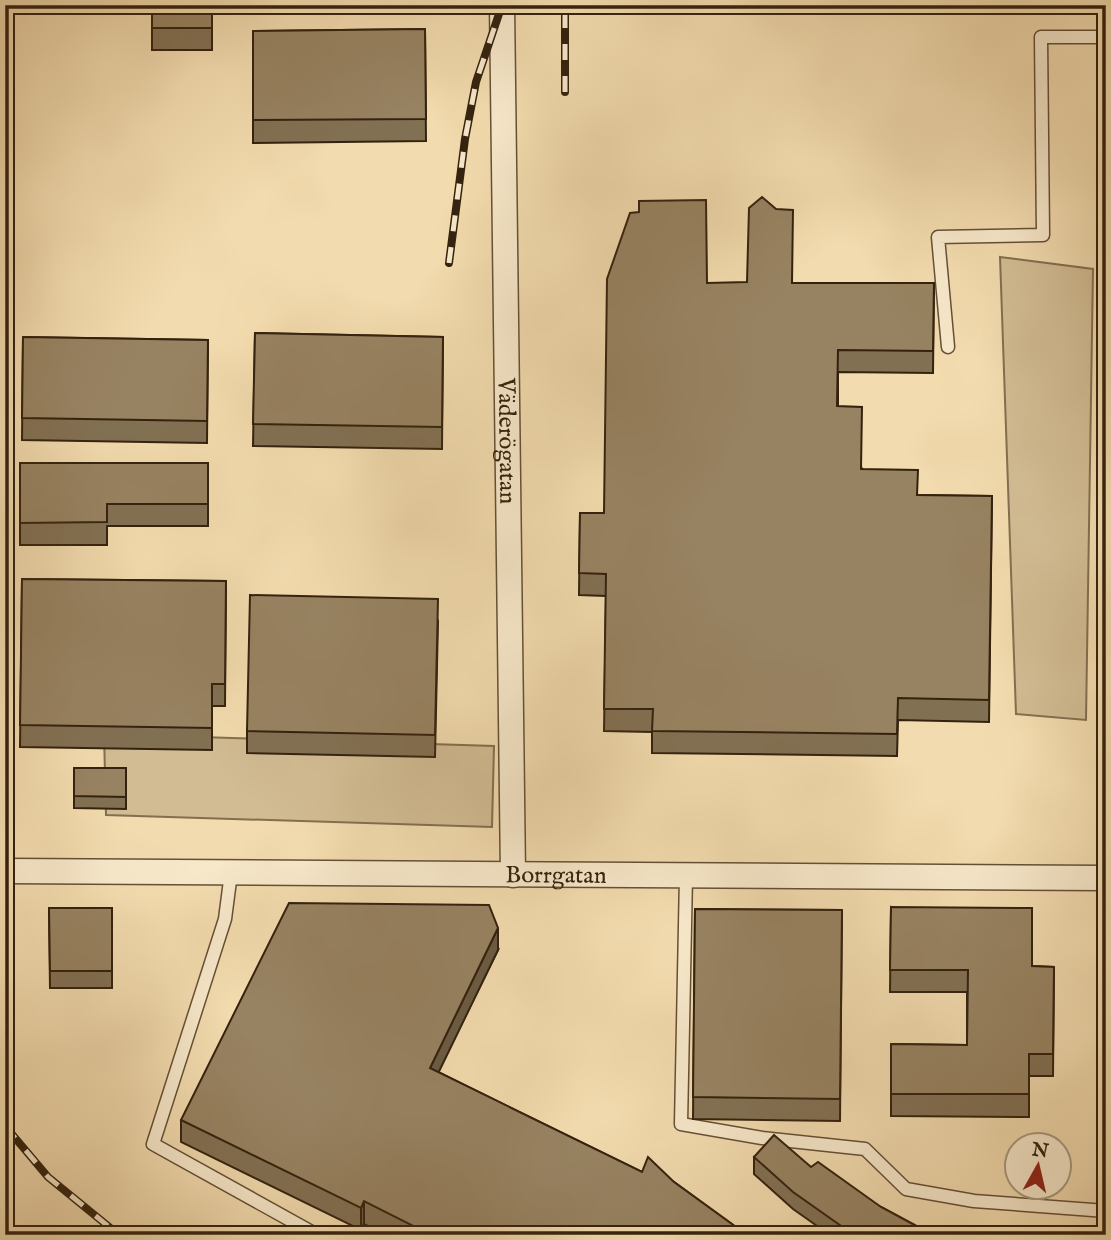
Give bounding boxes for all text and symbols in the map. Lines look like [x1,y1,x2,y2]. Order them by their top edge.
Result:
street label: Väderögatan [490,377,522,505]
street label: Borrgatan [505,860,607,892]
north arrow [1002,1132,1072,1202]
text: N [1029,1138,1050,1164]

